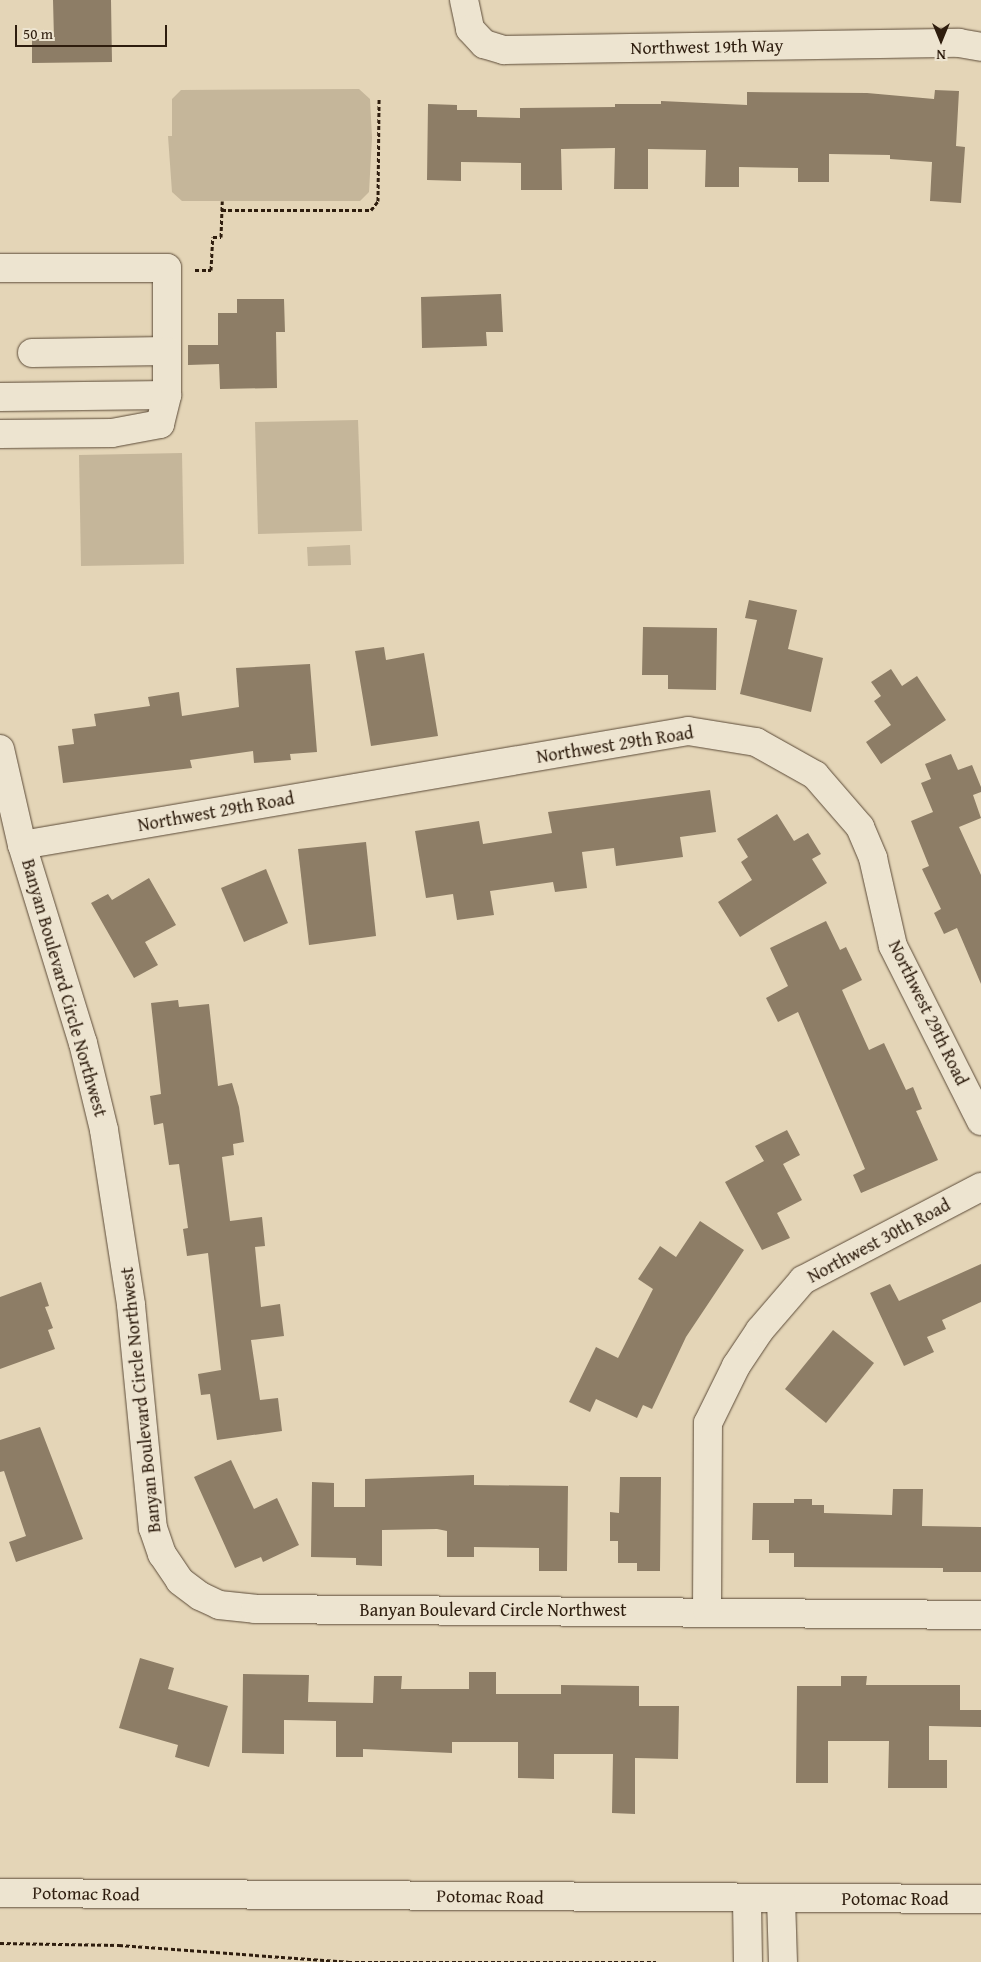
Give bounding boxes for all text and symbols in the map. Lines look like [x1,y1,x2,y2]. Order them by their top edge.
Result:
scale bar [18,15,170,47]
north arrow [916,15,966,65]
text: 50 m [23,23,53,44]
street label: Northwest 19th Way [630,35,784,59]
text: N [936,45,946,65]
street label: Northwest 29th Road [535,722,695,768]
street label: Northwest 29th Road [136,788,296,836]
street label: Banyan Boulevard Circle Northwest [17,857,111,1119]
street label: Northwest 29th Road [884,937,972,1089]
street label: Northwest 30th Road [804,1194,954,1288]
street label: Banyan Boulevard Circle Northwest [116,1266,166,1534]
street label: Banyan Boulevard Circle Northwest [360,1599,626,1621]
street label: Potomac Road [32,1882,140,1906]
street label: Potomac Road [436,1885,544,1909]
street label: Potomac Road [841,1888,949,1910]

